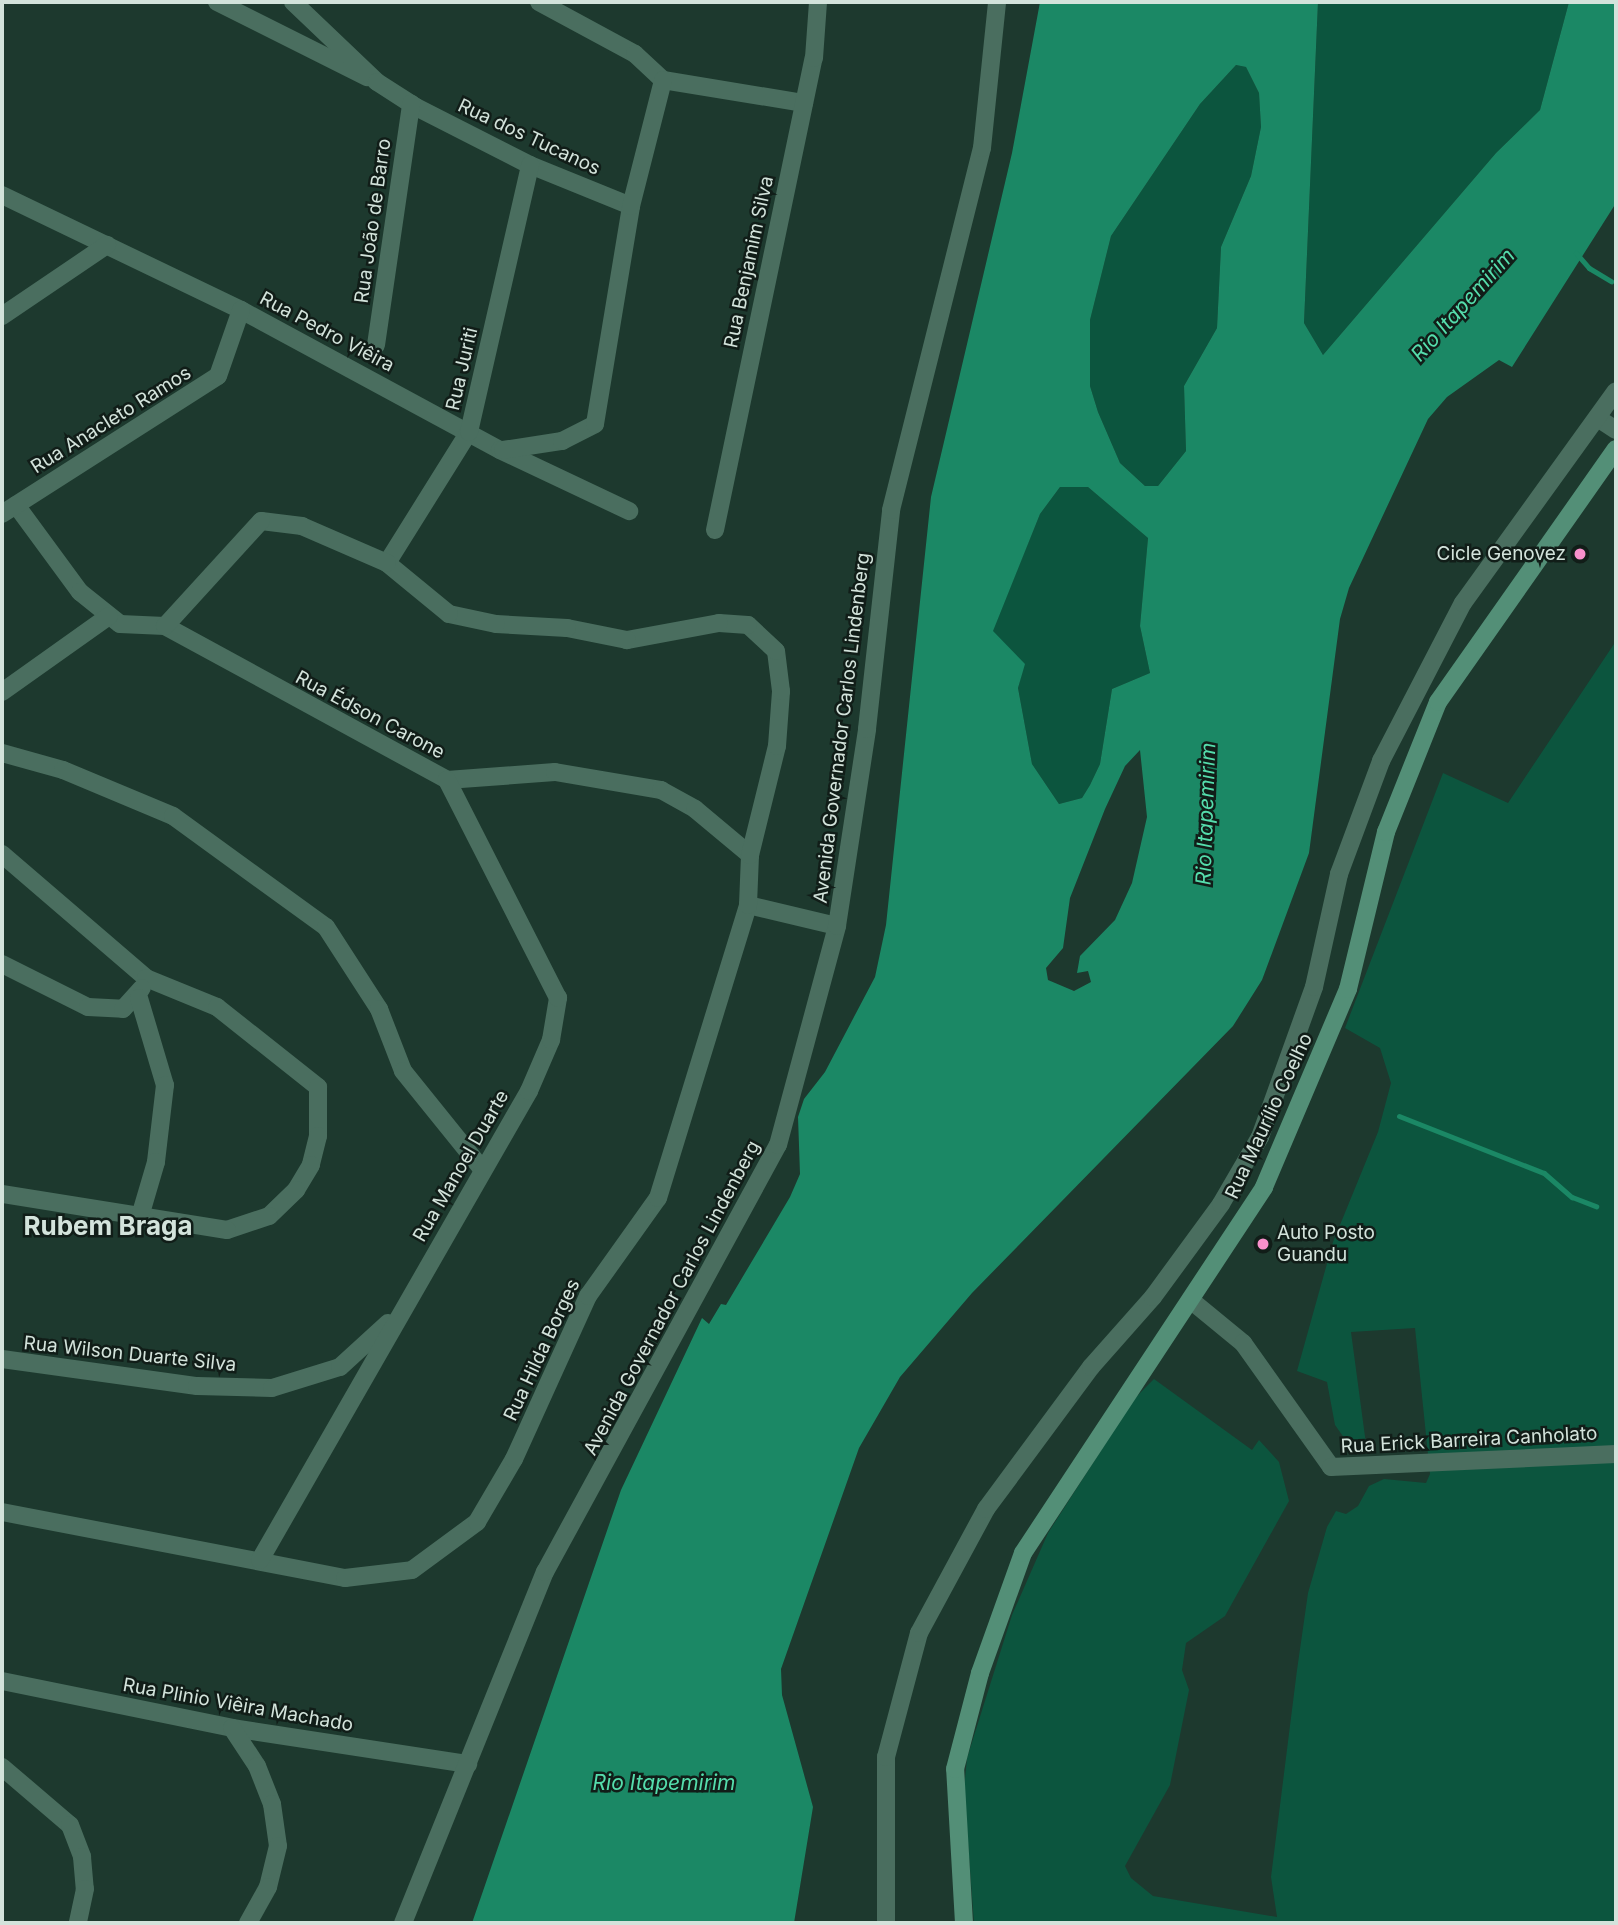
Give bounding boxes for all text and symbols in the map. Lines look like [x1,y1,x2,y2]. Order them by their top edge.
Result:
street label: Rua dos Tucanos [454,94,604,180]
street label: Rua João de Barro [350,137,396,305]
street label: Rua Benjamim Silva [720,174,778,350]
water label: Rio Itapemirim [1406,243,1520,367]
street label: Rua Pedro Viêira [256,287,398,377]
street label: Rua Juriti [441,325,483,413]
street label: Rua Anacleto Ramos [27,361,195,479]
place label: Cicle Genovez [1437,543,1566,565]
marker: Cicle Genovez [1572,546,1588,562]
street label: Avenida Governador Carlos Lindenberg [809,551,875,905]
street label: Rua Édson Carone [292,666,448,764]
water label: Rio Itapemirim [1191,742,1221,886]
street label: Rua Maurílio Coelho [1221,1030,1317,1202]
street label: Rua Manoel Duarte [408,1086,514,1246]
street label: Avenida Governador Carlos Lindenberg [579,1137,765,1459]
district label: Rubem Braga [23,1210,193,1242]
place label: Auto Posto Guandu [1277,1222,1375,1266]
marker: Auto Posto Guandu [1255,1236,1271,1252]
street label: Rua Hilda Borges [499,1275,585,1425]
street label: Rua Wilson Duarte Silva [23,1331,237,1377]
street label: Rua Erick Barreira Canholato [1340,1422,1598,1458]
street label: Rua Plinio Viêira Machado [121,1673,355,1737]
water label: Rio Itapemirim [593,1770,735,1796]

